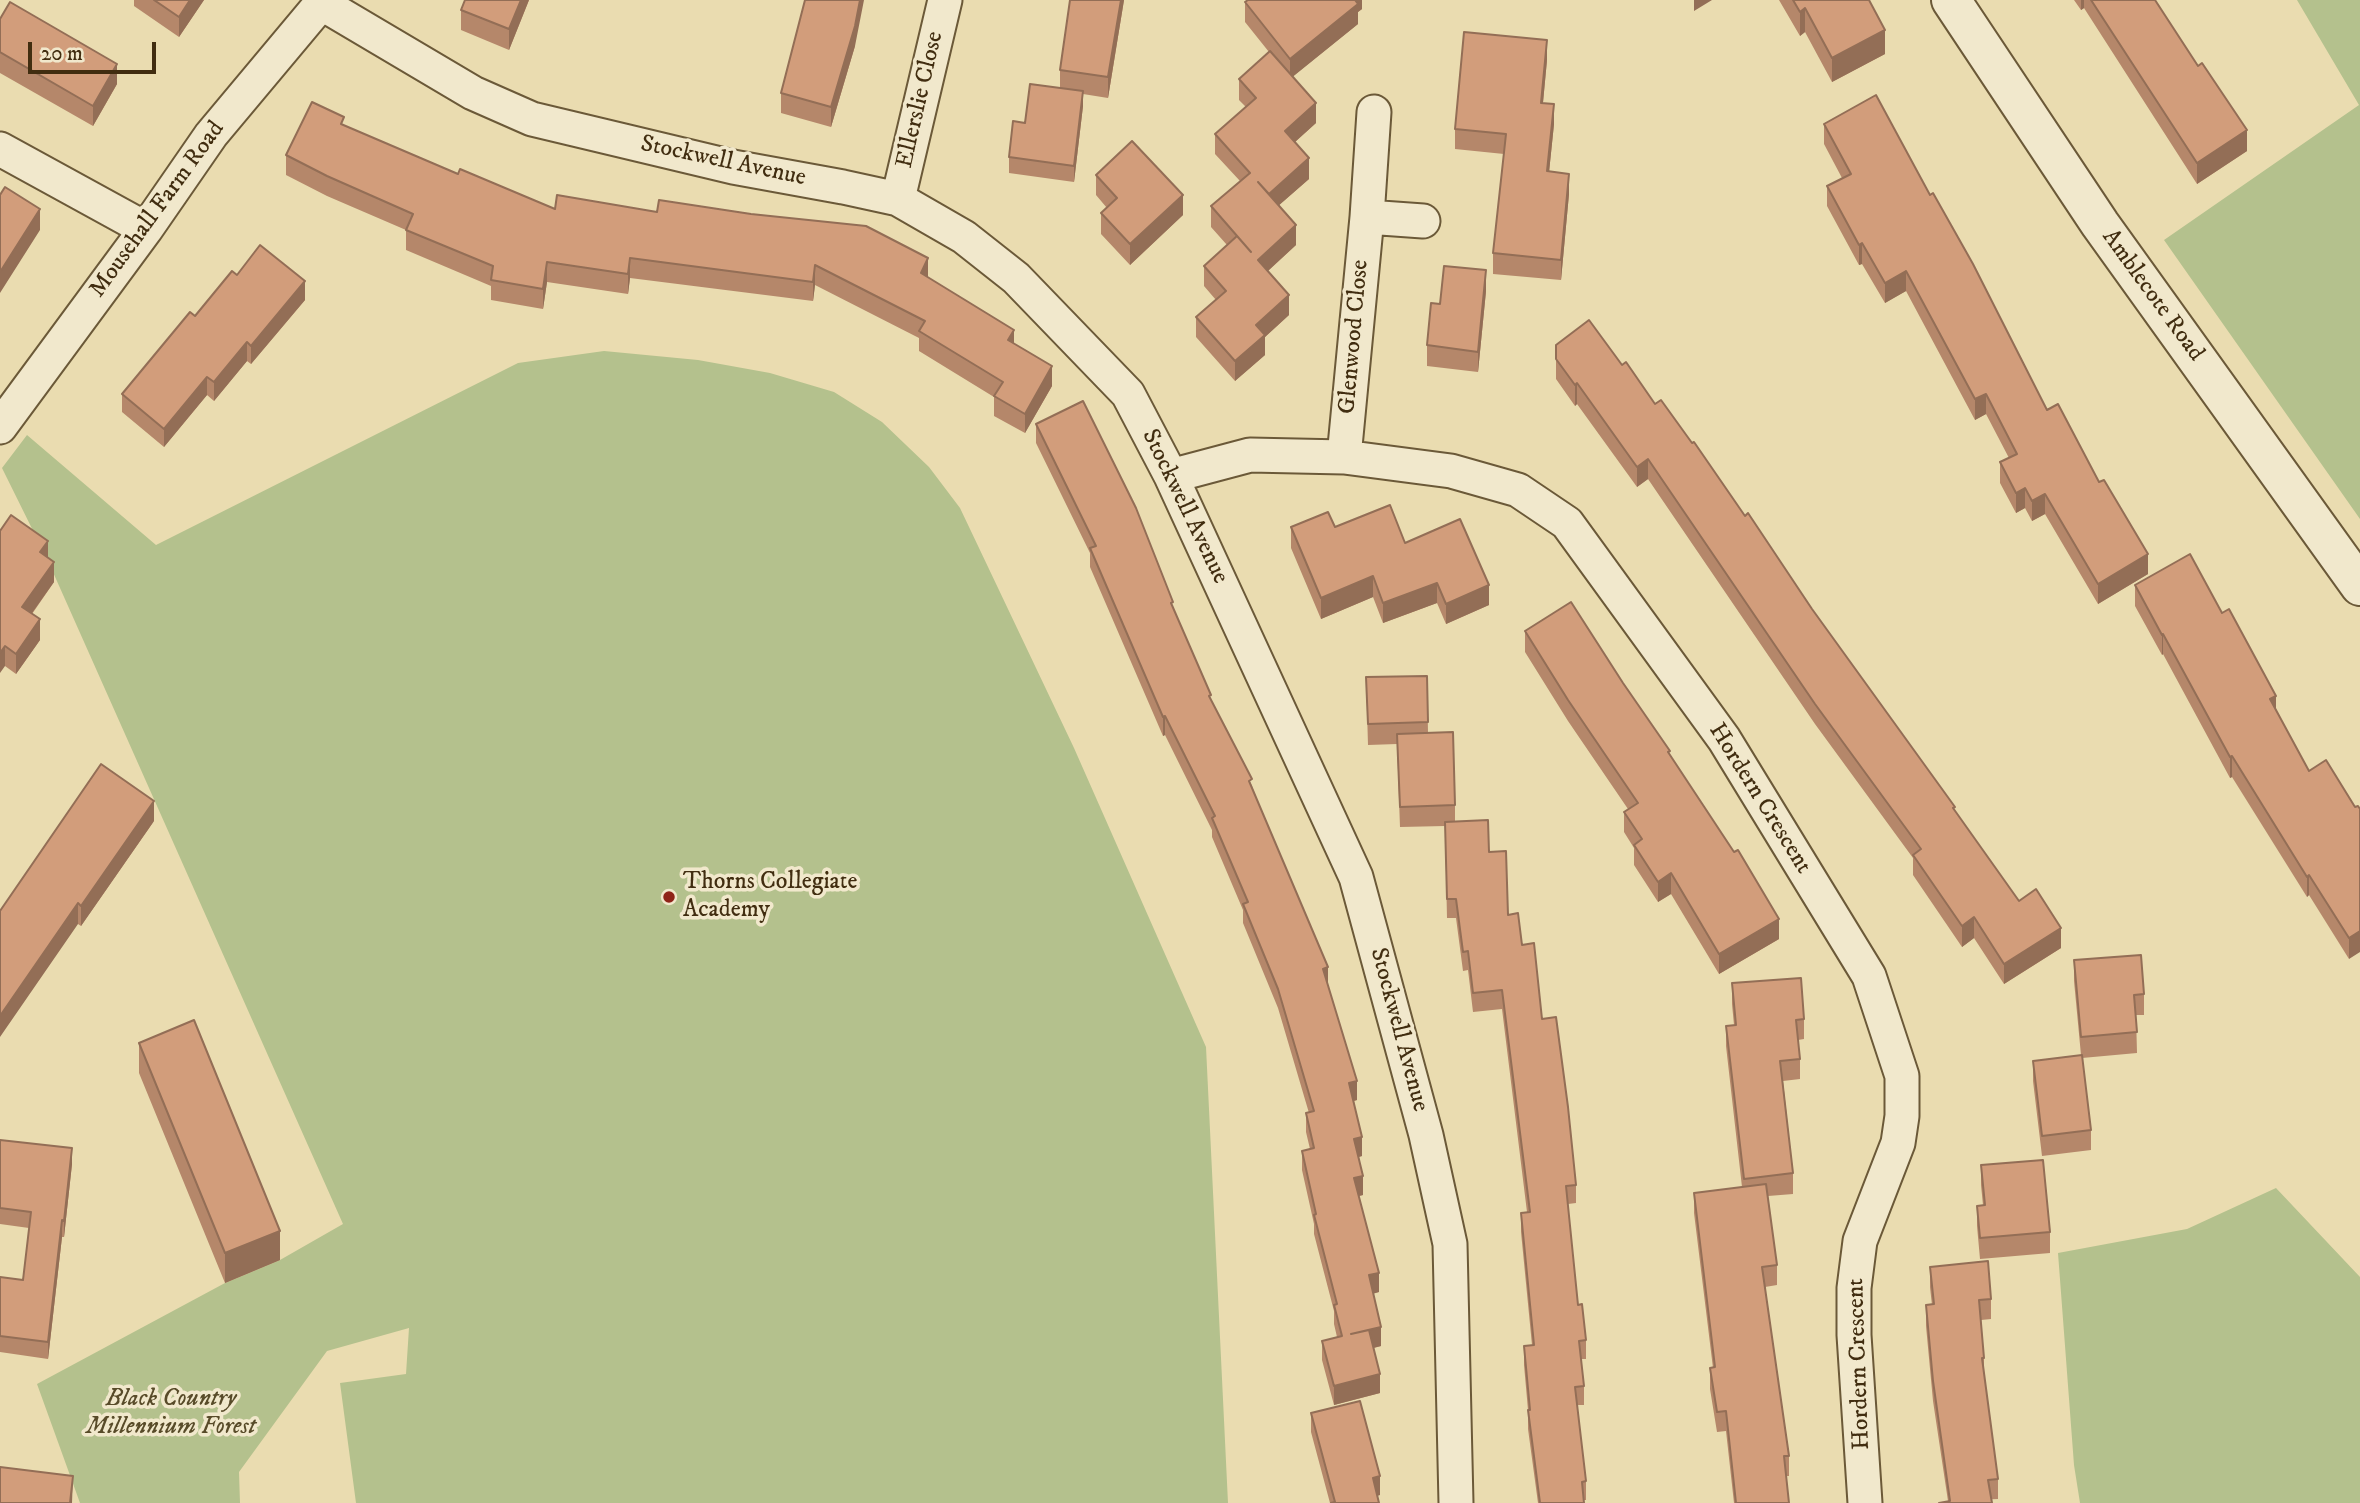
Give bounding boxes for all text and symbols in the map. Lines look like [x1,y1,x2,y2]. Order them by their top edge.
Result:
scale bar [32,28,159,72]
street label: Ellerslie Close [891,29,951,171]
text: 20 m [41,41,83,67]
street label: Mousehall Farm Road [84,116,232,304]
street label: Stockwell Avenue [638,130,808,194]
street label: Amblecote Road [2095,224,2209,368]
street label: Glenwood Close [1334,259,1376,415]
street label: Stockwell Avenue [1134,425,1234,589]
street label: Hordern Crescent [1701,719,1817,879]
place label: Thorns Collegiate Academy [683,869,857,925]
marker: Thorns Collegiate Academy [661,889,677,905]
street label: Stockwell Avenue [1362,945,1434,1115]
street label: Hordern Crescent [1843,1278,1877,1450]
park label: Black Country Millennium Forest [86,1386,256,1442]

